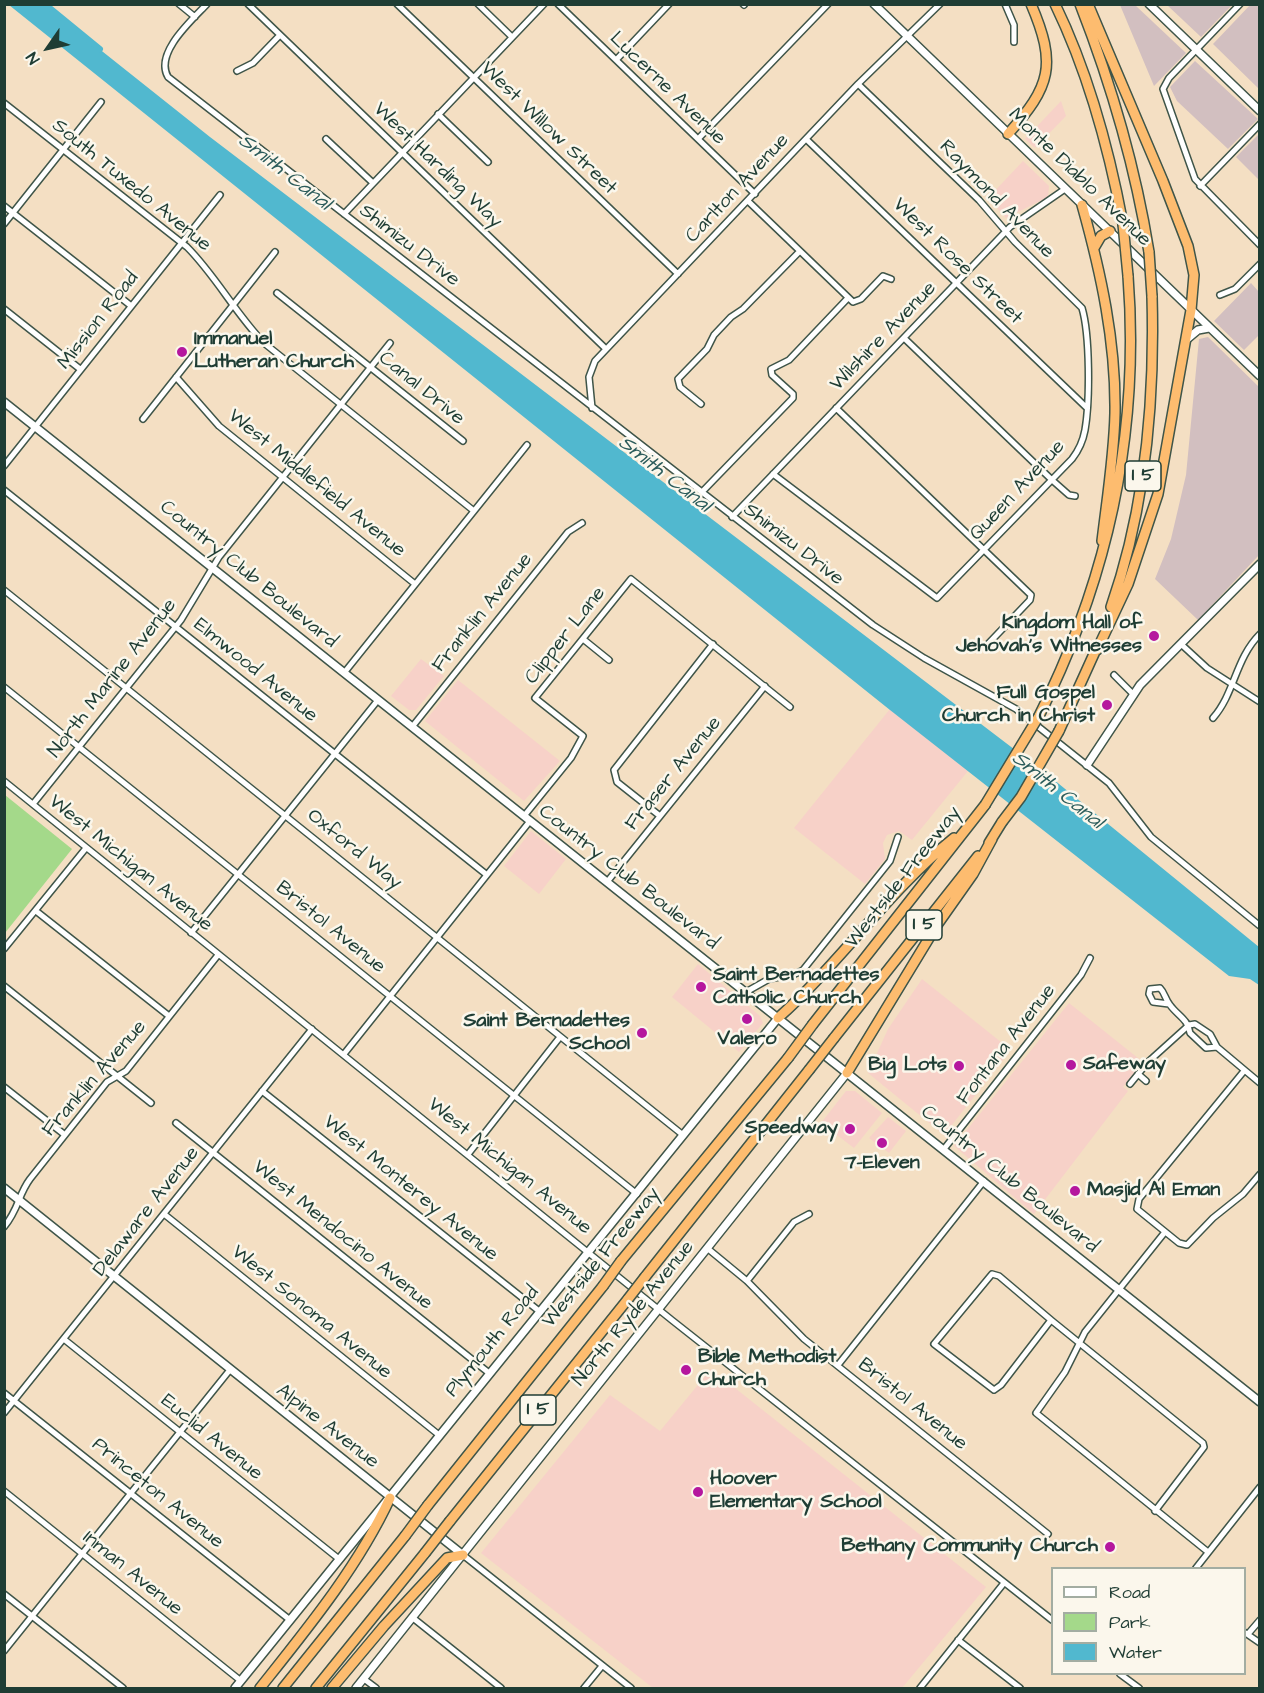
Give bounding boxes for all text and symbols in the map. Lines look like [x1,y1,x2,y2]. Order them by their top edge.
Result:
north arrow [18,18,78,78]
street label: Lucerne Avenue [604,27,730,151]
text: N [21,48,45,68]
street label: West Willow Street [475,57,621,201]
street label: West Harding Way [367,98,507,234]
street label: Monte Diablo Avenue [1003,104,1155,252]
street label: South Tuxedo Avenue [47,114,215,258]
water label: Smith Canal [233,129,335,217]
street label: Carlton Avenue [681,129,795,249]
street label: Raymond Avenue [933,136,1059,264]
street label: West Rose Street [887,194,1027,330]
street label: Shimizu Drive [354,199,464,293]
street label: Mission Road [53,267,145,375]
street label: Wilshire Avenue [826,277,942,397]
place label: Immanuel Lutheran Church [194,328,354,375]
marker: Immanuel Lutheran Church [175,345,189,359]
street label: Canal Drive [373,347,469,431]
street label: West Middlefield Avenue [222,405,410,563]
water label: Smith Canal [613,431,715,519]
street label: Queen Avenue [965,436,1071,546]
road number: I 5 [1125,461,1161,491]
street label: Country Club Boulevard [154,496,342,654]
street label: Shimizu Drive [738,498,848,592]
street label: Franklin Avenue [428,549,538,677]
street label: Clipper Lane [520,582,612,690]
street label: North Marine Avenue [43,595,183,763]
place label: Kingdom Hall of Jehovah's Witnesses [956,612,1142,659]
street label: Elmwood Avenue [188,614,322,728]
marker: Kingdom Hall of Jehovah's Witnesses [1147,629,1161,643]
place label: Full Gospel Church in Christ [942,682,1095,729]
marker: Full Gospel Church in Christ [1100,698,1114,712]
street label: Fraser Avenue [621,712,727,836]
water label: Smith Canal [1006,746,1108,836]
street label: West Michigan Avenue [43,790,217,938]
street label: Country Club Boulevard [533,800,723,956]
street label: Westside Freeway [841,802,967,954]
street label: Oxford Way [302,804,406,896]
street label: Bristol Avenue [270,877,390,979]
road number: I 5 [906,910,942,940]
place label: Saint Bernadettes Catholic Church [713,964,880,1011]
marker: Saint Bernadettes Catholic Church [694,980,708,994]
street label: Fontana Avenue [952,980,1062,1110]
place label: Saint Bernadettes School [463,1010,630,1057]
marker: Valero [740,1012,754,1026]
street label: Franklin Avenue [38,1016,152,1142]
marker: Saint Bernadettes School [635,1026,649,1040]
place label: Valero [718,1028,776,1052]
place label: Safeway [1083,1053,1166,1077]
place label: Big Lots [868,1054,947,1078]
marker: Safeway [1064,1058,1078,1072]
marker: Big Lots [952,1059,966,1073]
street label: West Michigan Avenue [422,1093,596,1241]
street label: Country Club Boulevard [915,1101,1103,1259]
street label: West Monterey Avenue [318,1111,502,1267]
place label: Speedway [745,1117,838,1141]
marker: Speedway [843,1122,857,1136]
marker: 7-Eleven [875,1136,889,1150]
street label: Delaware Avenue [89,1142,205,1282]
place label: 7-Eleven [844,1152,920,1176]
street label: West Mendocino Avenue [247,1156,437,1316]
place label: Masjid Al Eman [1087,1179,1220,1203]
street label: Westside Freeway [538,1183,666,1333]
marker: Masjid Al Eman [1068,1184,1082,1198]
street label: North Ryde Avenue [568,1236,700,1392]
street label: West Sonoma Avenue [226,1241,396,1385]
street label: Plymouth Road [441,1282,545,1402]
place label: Bible Methodist Church [698,1346,836,1393]
street label: Bristol Avenue [852,1354,972,1456]
marker: Bible Methodist Church [679,1363,693,1377]
street label: Alpine Avenue [271,1379,383,1475]
street label: Euclid Avenue [155,1390,267,1486]
road number: I 5 [520,1395,556,1425]
street label: Princeton Avenue [86,1434,228,1554]
place label: Hoover Elementary School [710,1468,882,1515]
marker: Hoover Elementary School [691,1485,705,1499]
street label: Inman Avenue [77,1526,187,1622]
place label: Bethany Community Church [841,1535,1098,1559]
marker: Bethany Community Church [1103,1540,1117,1554]
legend [1051,1567,1246,1675]
text: Road [1109,1580,1150,1605]
text: Park [1109,1610,1151,1635]
text: Water [1109,1640,1162,1665]

